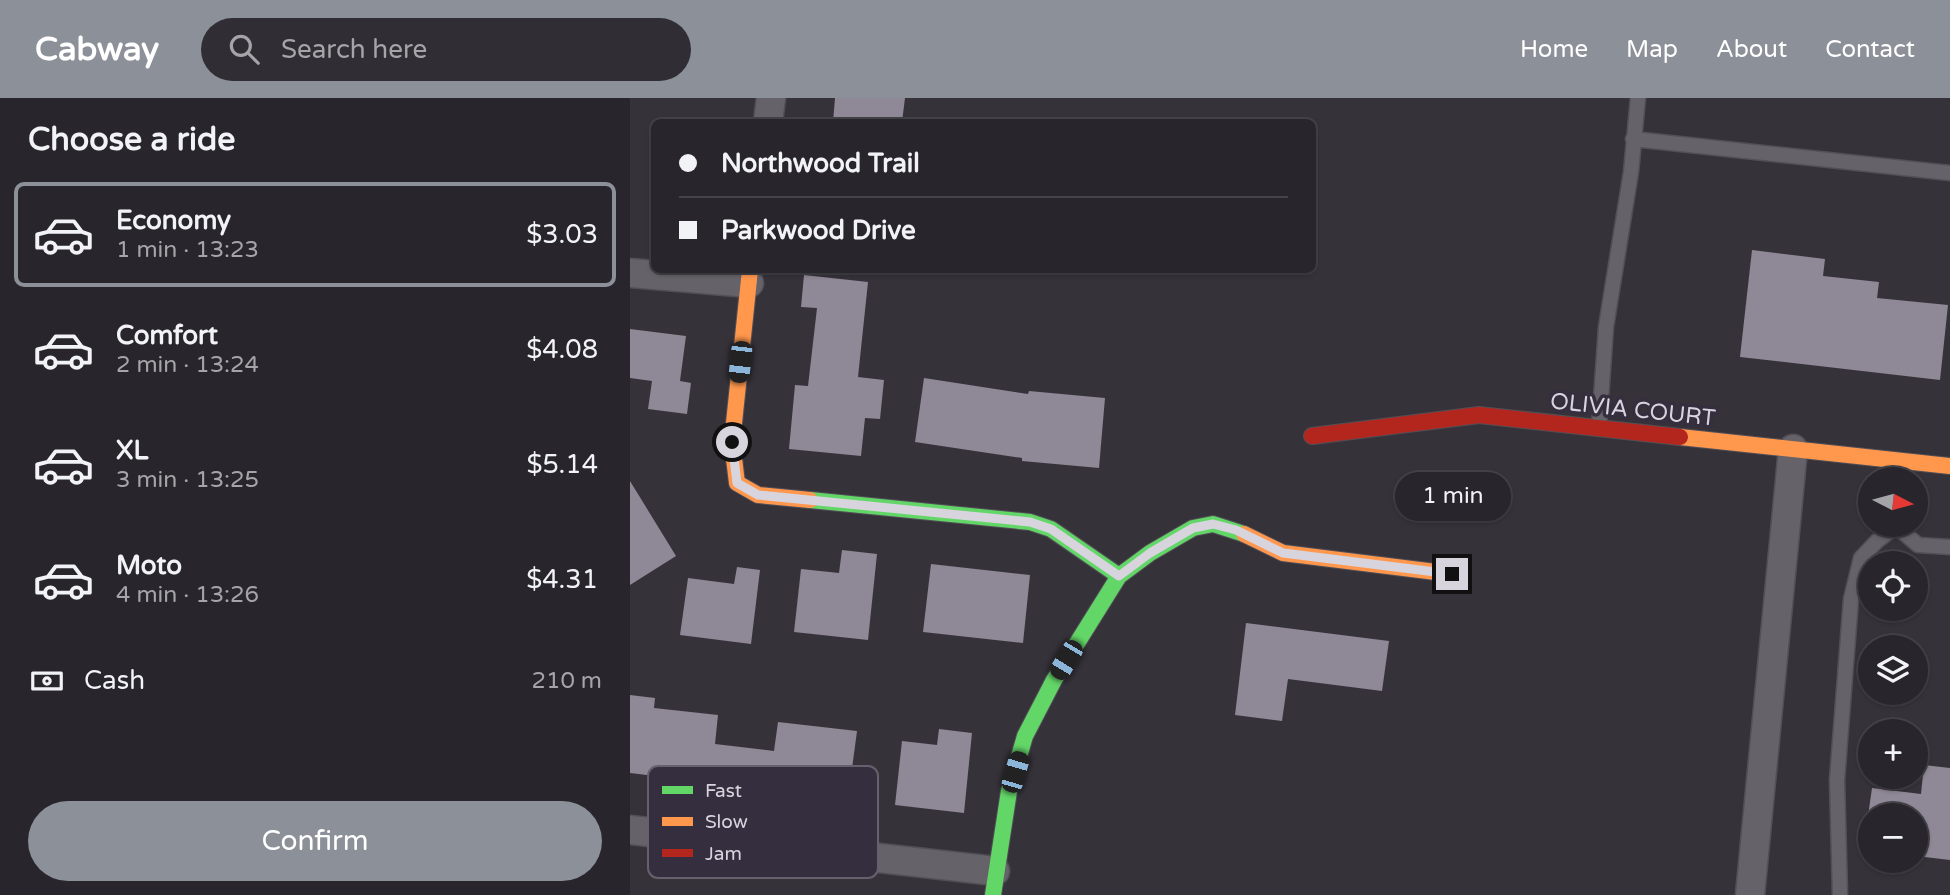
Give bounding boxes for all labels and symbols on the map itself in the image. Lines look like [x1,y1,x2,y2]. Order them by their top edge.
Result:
car [728,340,753,384]
street label: OLIVIA COURT [1549,387,1717,433]
route start [716,426,748,458]
north arrow [1858,467,1928,537]
callout: 1 min [1394,472,1510,522]
route end [1436,558,1468,590]
car [1047,637,1086,683]
car [1000,749,1031,795]
legend [648,766,878,878]
text: Fast [705,780,742,802]
text: Slow [705,811,748,833]
text: Jam [705,843,742,865]

